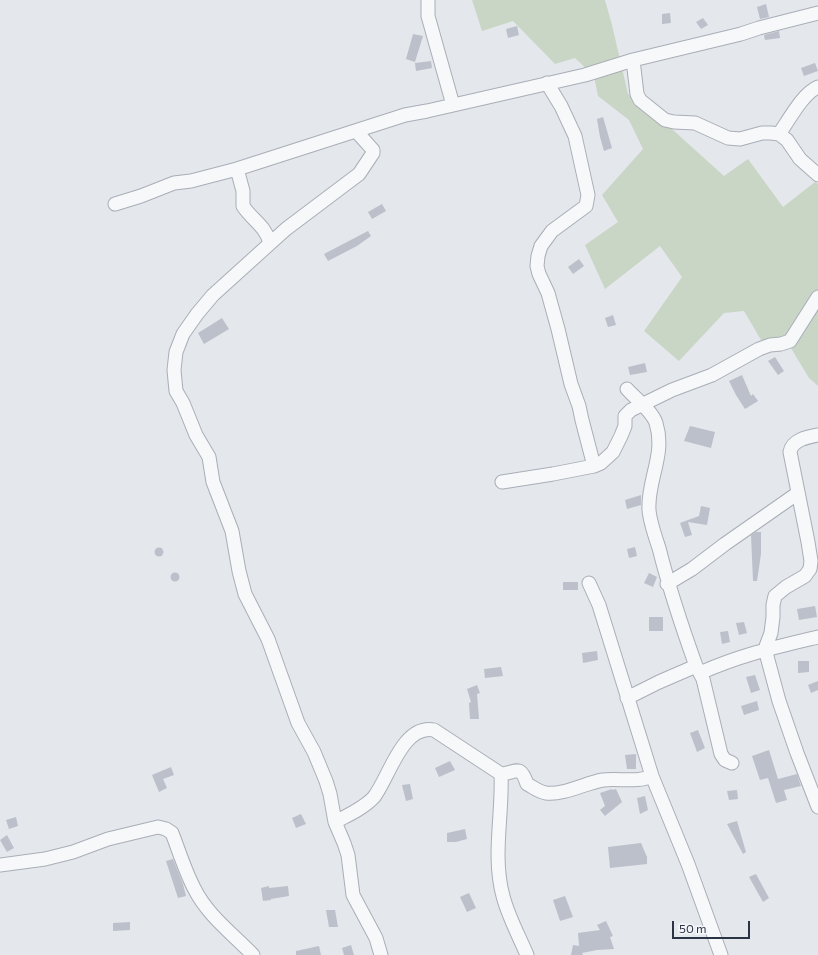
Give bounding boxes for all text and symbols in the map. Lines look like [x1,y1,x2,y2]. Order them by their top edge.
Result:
scale bar [674,913,752,939]
text: 50 m [679,921,707,935]

